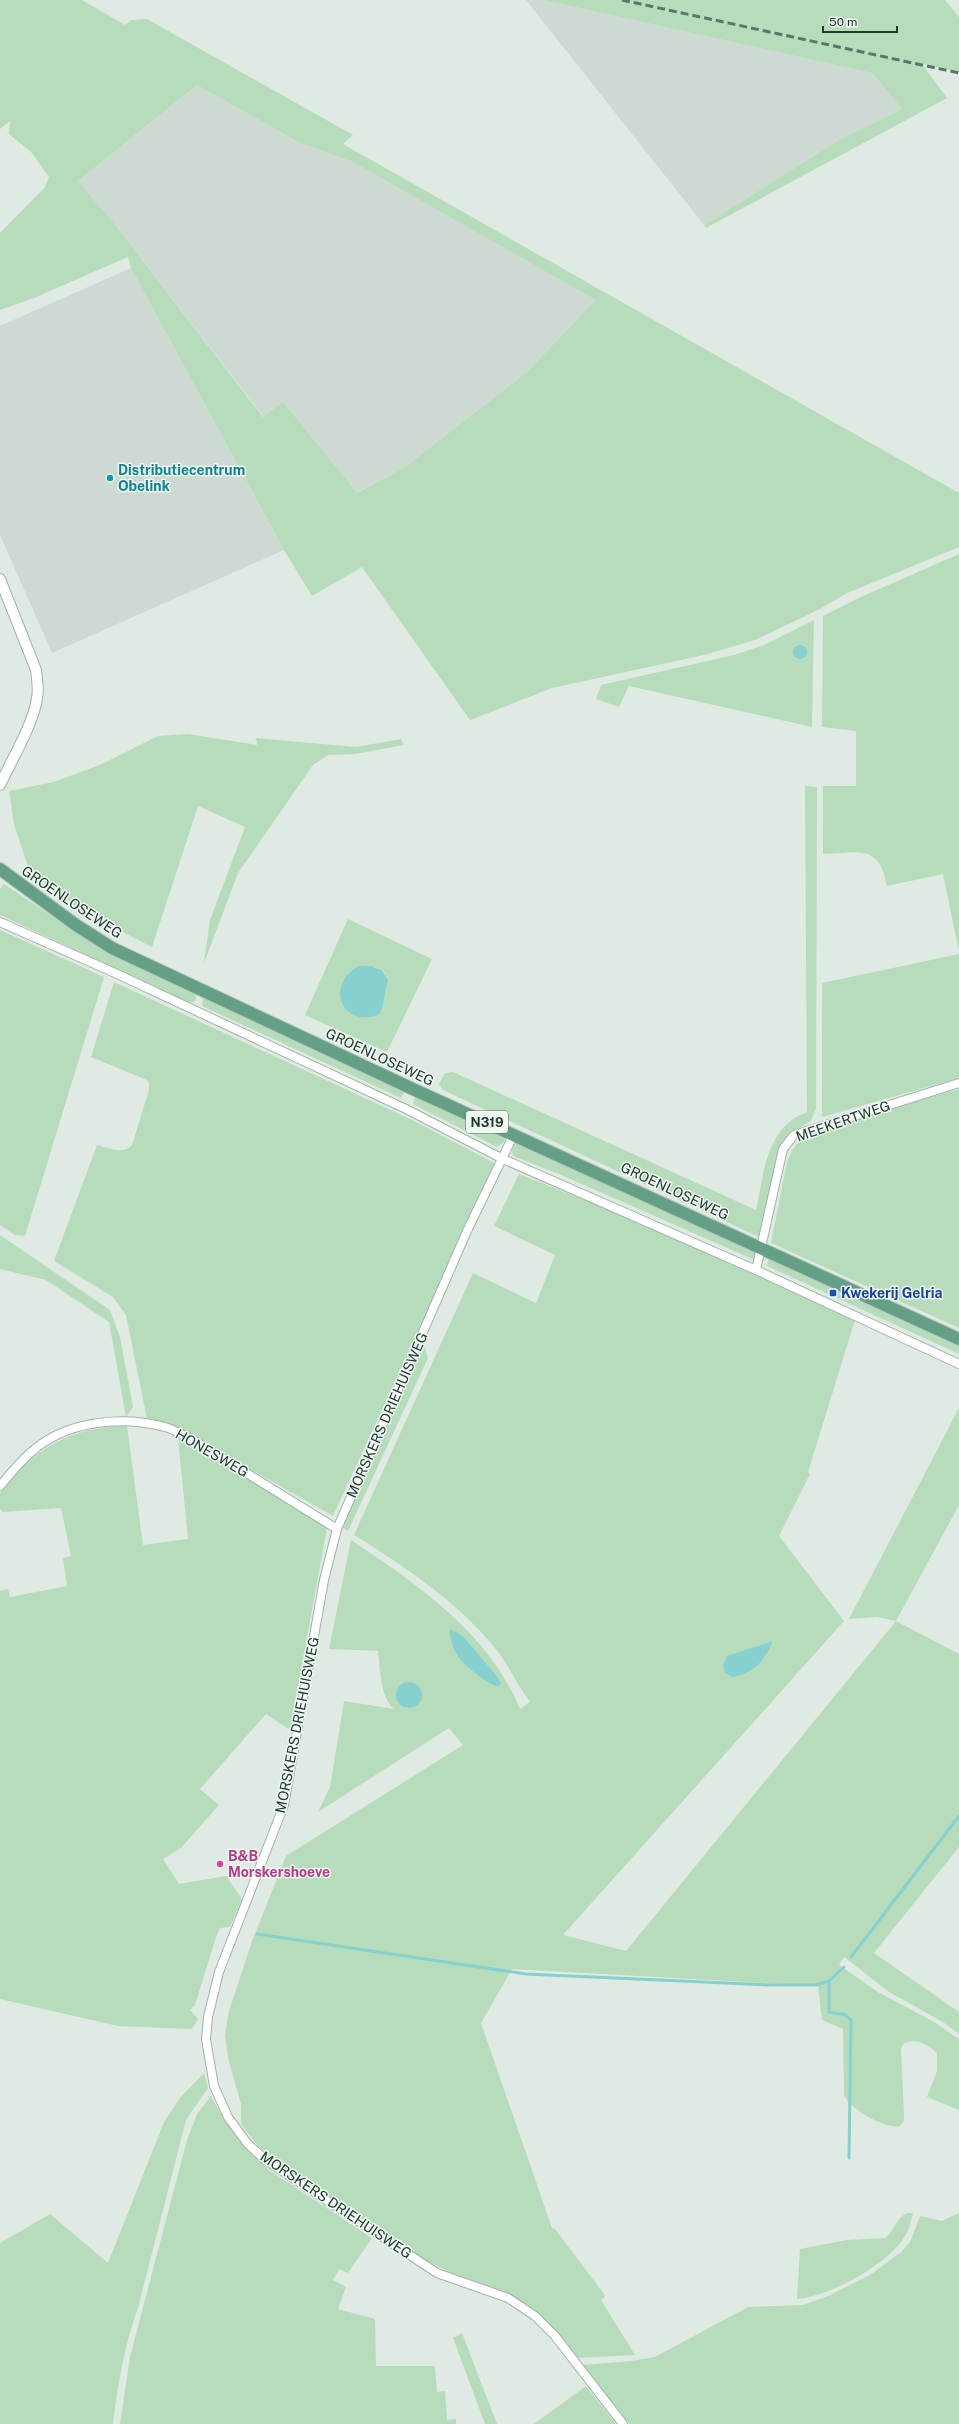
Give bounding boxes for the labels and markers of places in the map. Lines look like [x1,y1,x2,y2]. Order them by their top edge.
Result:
place label: Distributiecentrum Obelink [118,462,245,494]
marker: Distributiecentrum Obelink [105,473,115,483]
place label: Kwekerij Gelria [841,1285,942,1301]
marker: Kwekerij Gelria [828,1288,838,1298]
place label: B&B Morskershoeve [228,1848,330,1880]
marker: B&B Morskershoeve [215,1859,225,1869]

